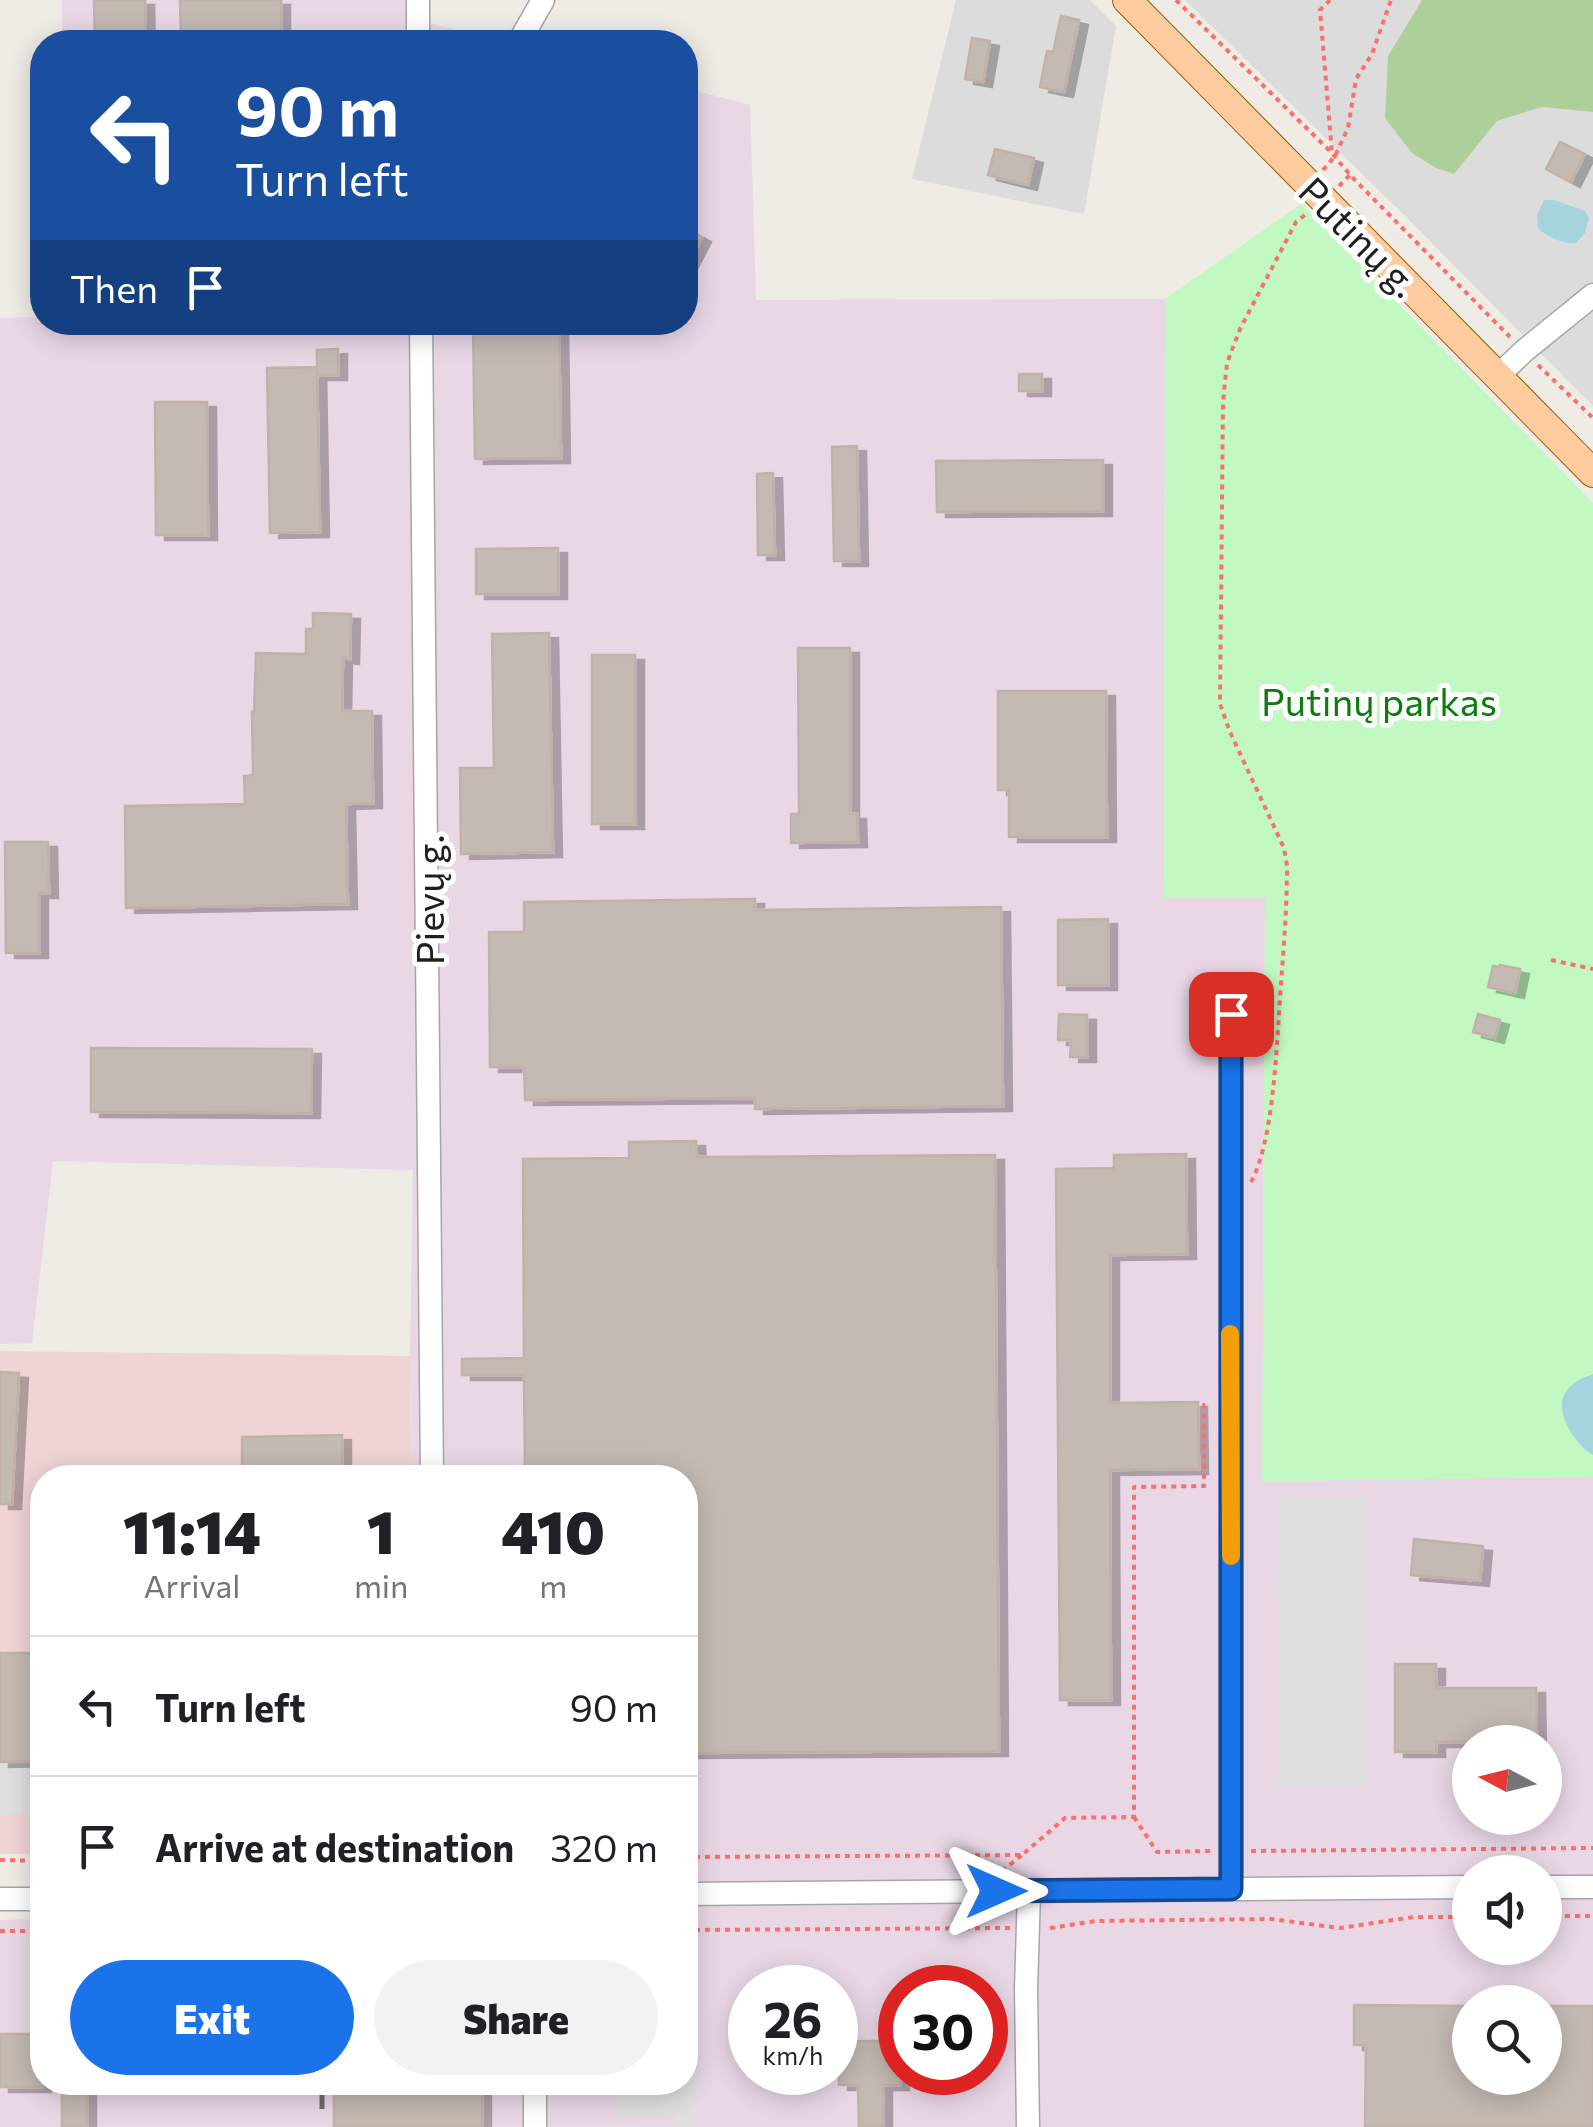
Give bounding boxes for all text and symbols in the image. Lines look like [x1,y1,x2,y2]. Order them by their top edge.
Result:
text: 90 m [235,65,399,150]
icon: left [70,70,200,200]
text: Turn left [235,150,409,205]
street label: Putinų g. [1290,166,1430,306]
icon: arrive [178,260,233,315]
text: Then [70,264,158,311]
park label: Putinų parkas [1261,677,1497,724]
street label: Pievų g. [405,835,452,965]
pin [1189,972,1274,1057]
icon: arrive [1204,987,1259,1042]
text: 11:14 [123,1493,261,1566]
text: 1 [367,1493,395,1566]
text: 410 [501,1493,605,1566]
text: Arrival [144,1565,240,1605]
text: min [354,1565,408,1605]
text: m [539,1565,567,1605]
icon: left [70,1679,125,1734]
text: Turn left [155,1683,306,1730]
text: 90 m [570,1683,658,1730]
north arrow [1452,1725,1562,1835]
map controls [1452,1725,1562,2095]
icon: arrive [70,1819,125,1874]
text: Arrive at destination [155,1823,514,1870]
text: 320 m [550,1823,658,1870]
position arrow [944,1839,1048,1943]
button: sound [1452,1855,1562,1965]
button: Exit [70,1960,354,2075]
button: Share [374,1960,658,2075]
speed limit sign: 30 [878,1965,1008,2095]
button: search [1452,1985,1562,2095]
text: 26 [763,1987,822,2048]
text: km/h [763,2040,823,2070]

